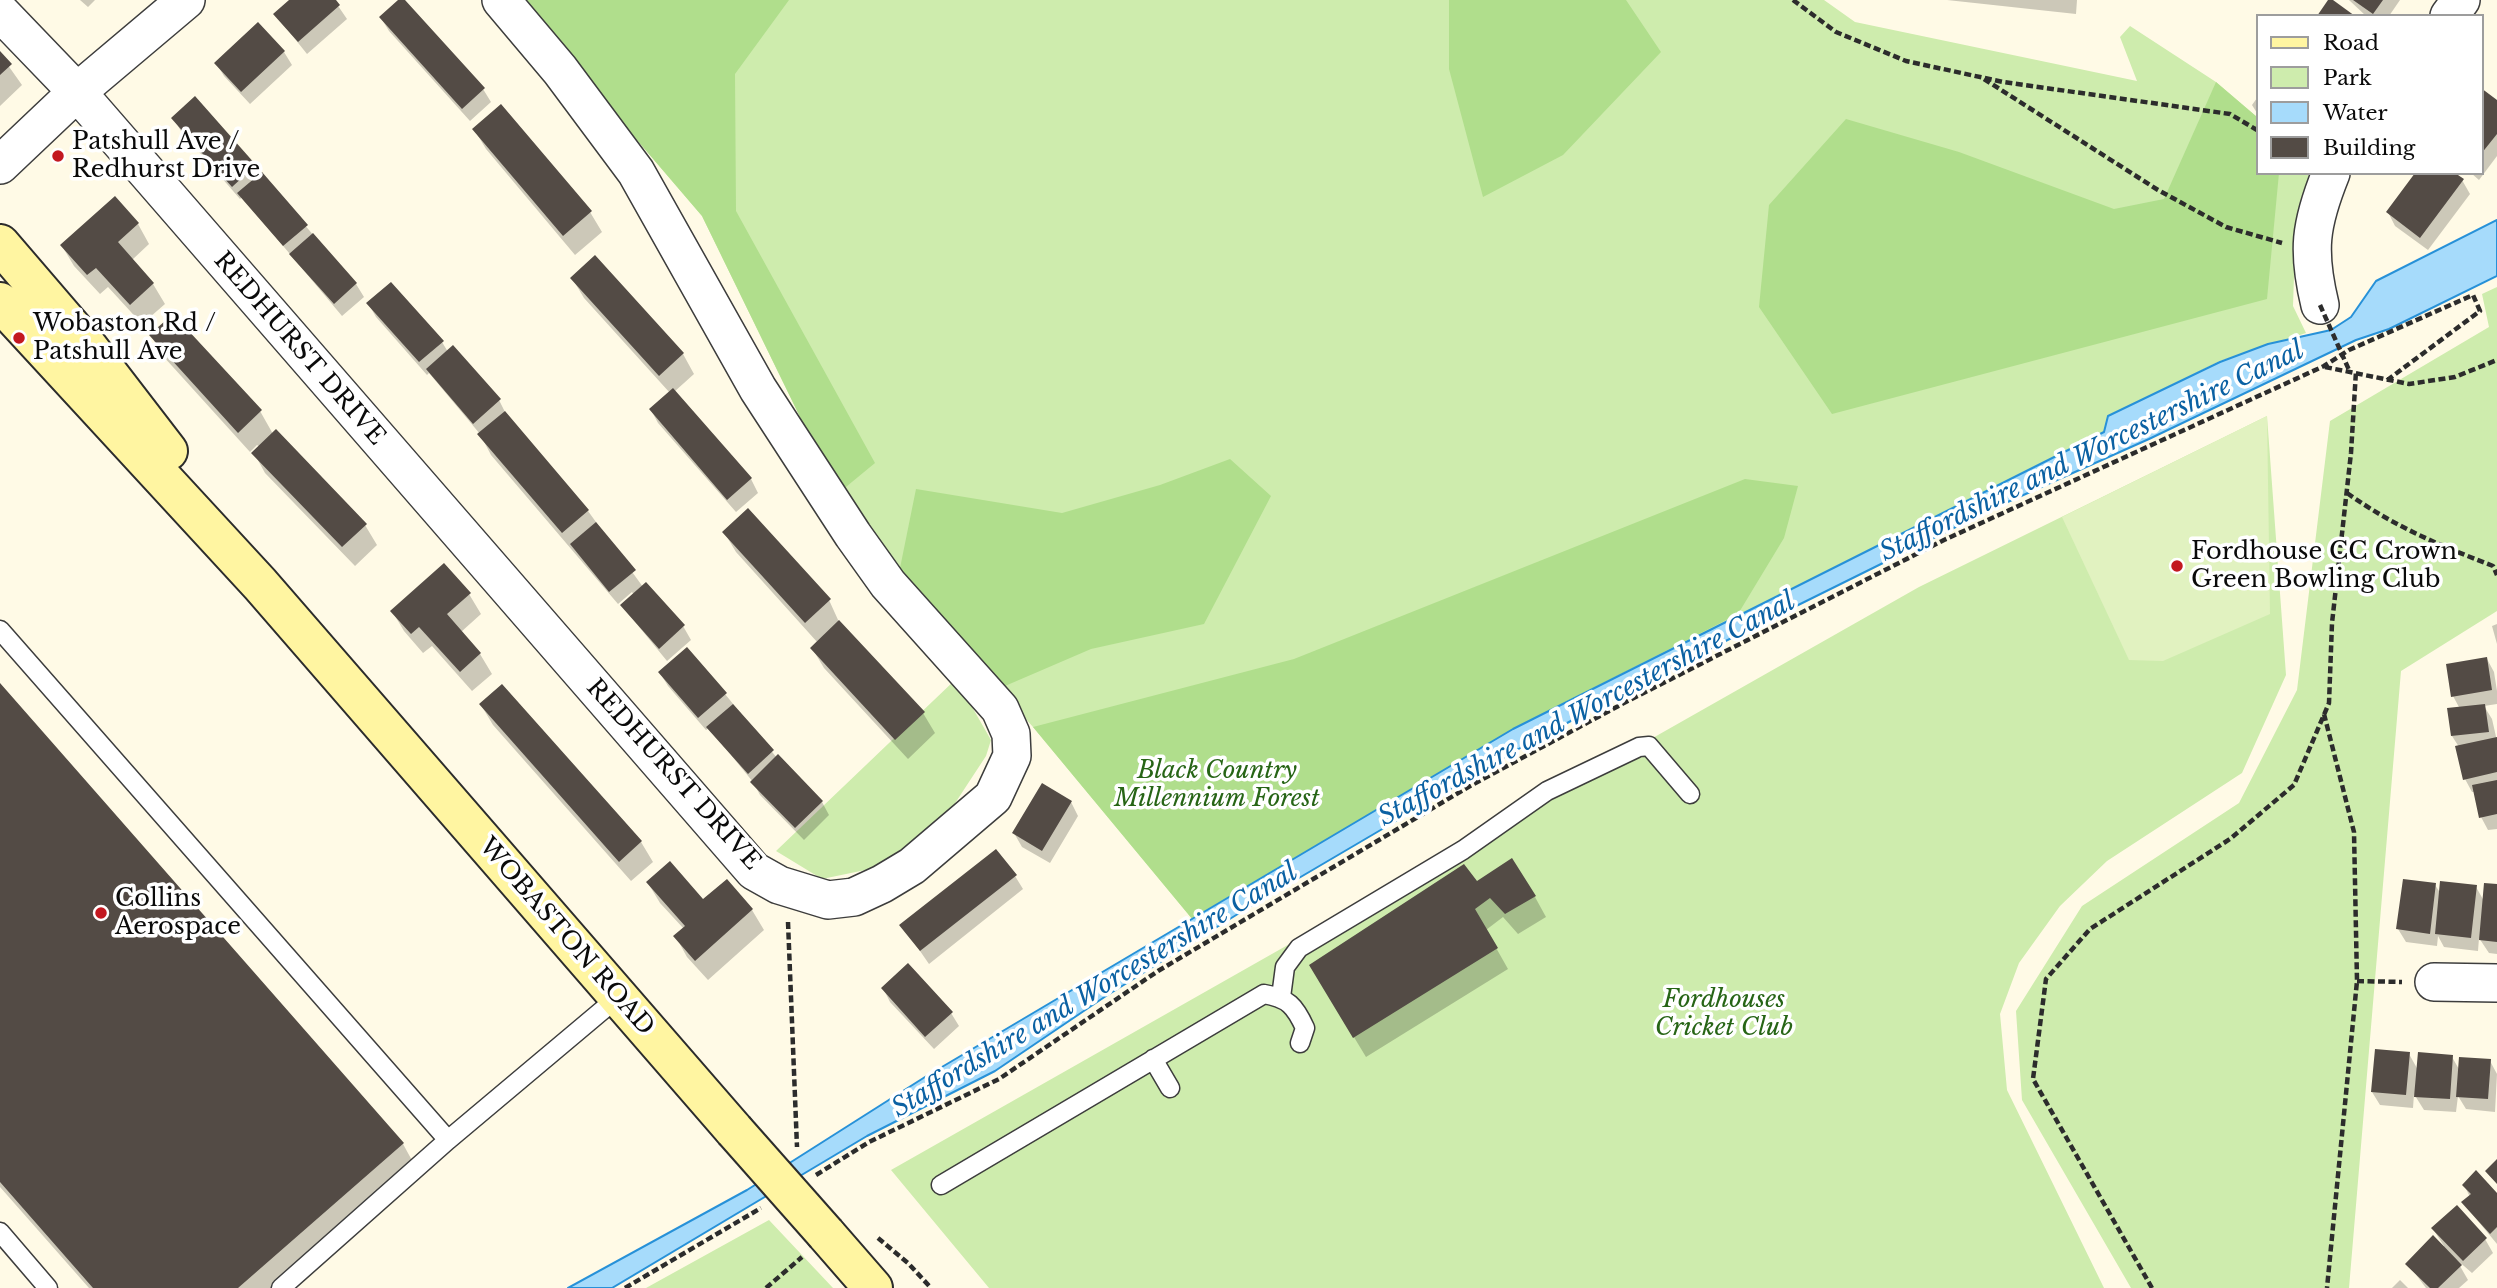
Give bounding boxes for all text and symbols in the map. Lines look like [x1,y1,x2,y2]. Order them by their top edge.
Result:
legend [2256,14,2483,175]
text: Road [2323,30,2379,56]
text: Park [2323,65,2372,91]
text: Water [2323,100,2387,126]
place label: Patshull Ave / Redhurst Drive [72,128,260,184]
text: Building [2323,135,2415,161]
marker: Patshull Ave / Redhurst Drive [50,148,66,164]
street label: REDHURST DRIVE [207,247,391,451]
place label: Wobaston Rd / Patshull Ave [33,310,216,366]
marker: Wobaston Rd / Patshull Ave [11,330,27,346]
water label: Staffordshire and Worcestershire Canal [1875,335,2309,569]
place label: Fordhouse CC Crown Green Bowling Club [2191,538,2457,594]
marker: Fordhouse CC Crown Green Bowling Club [2169,558,2185,574]
water label: Staffordshire and Worcestershire Canal [1373,586,1801,834]
street label: REDHURST DRIVE [580,674,766,876]
park label: Black Country Millennium Forest [1114,757,1320,813]
street label: WOBASTON ROAD [472,832,660,1042]
water label: Staffordshire and Worcestershire Canal [886,857,1304,1125]
place label: Collins Aerospace [115,885,241,941]
marker: Collins Aerospace [93,905,109,921]
park label: Fordhouses Cricket Club [1655,986,1793,1042]

